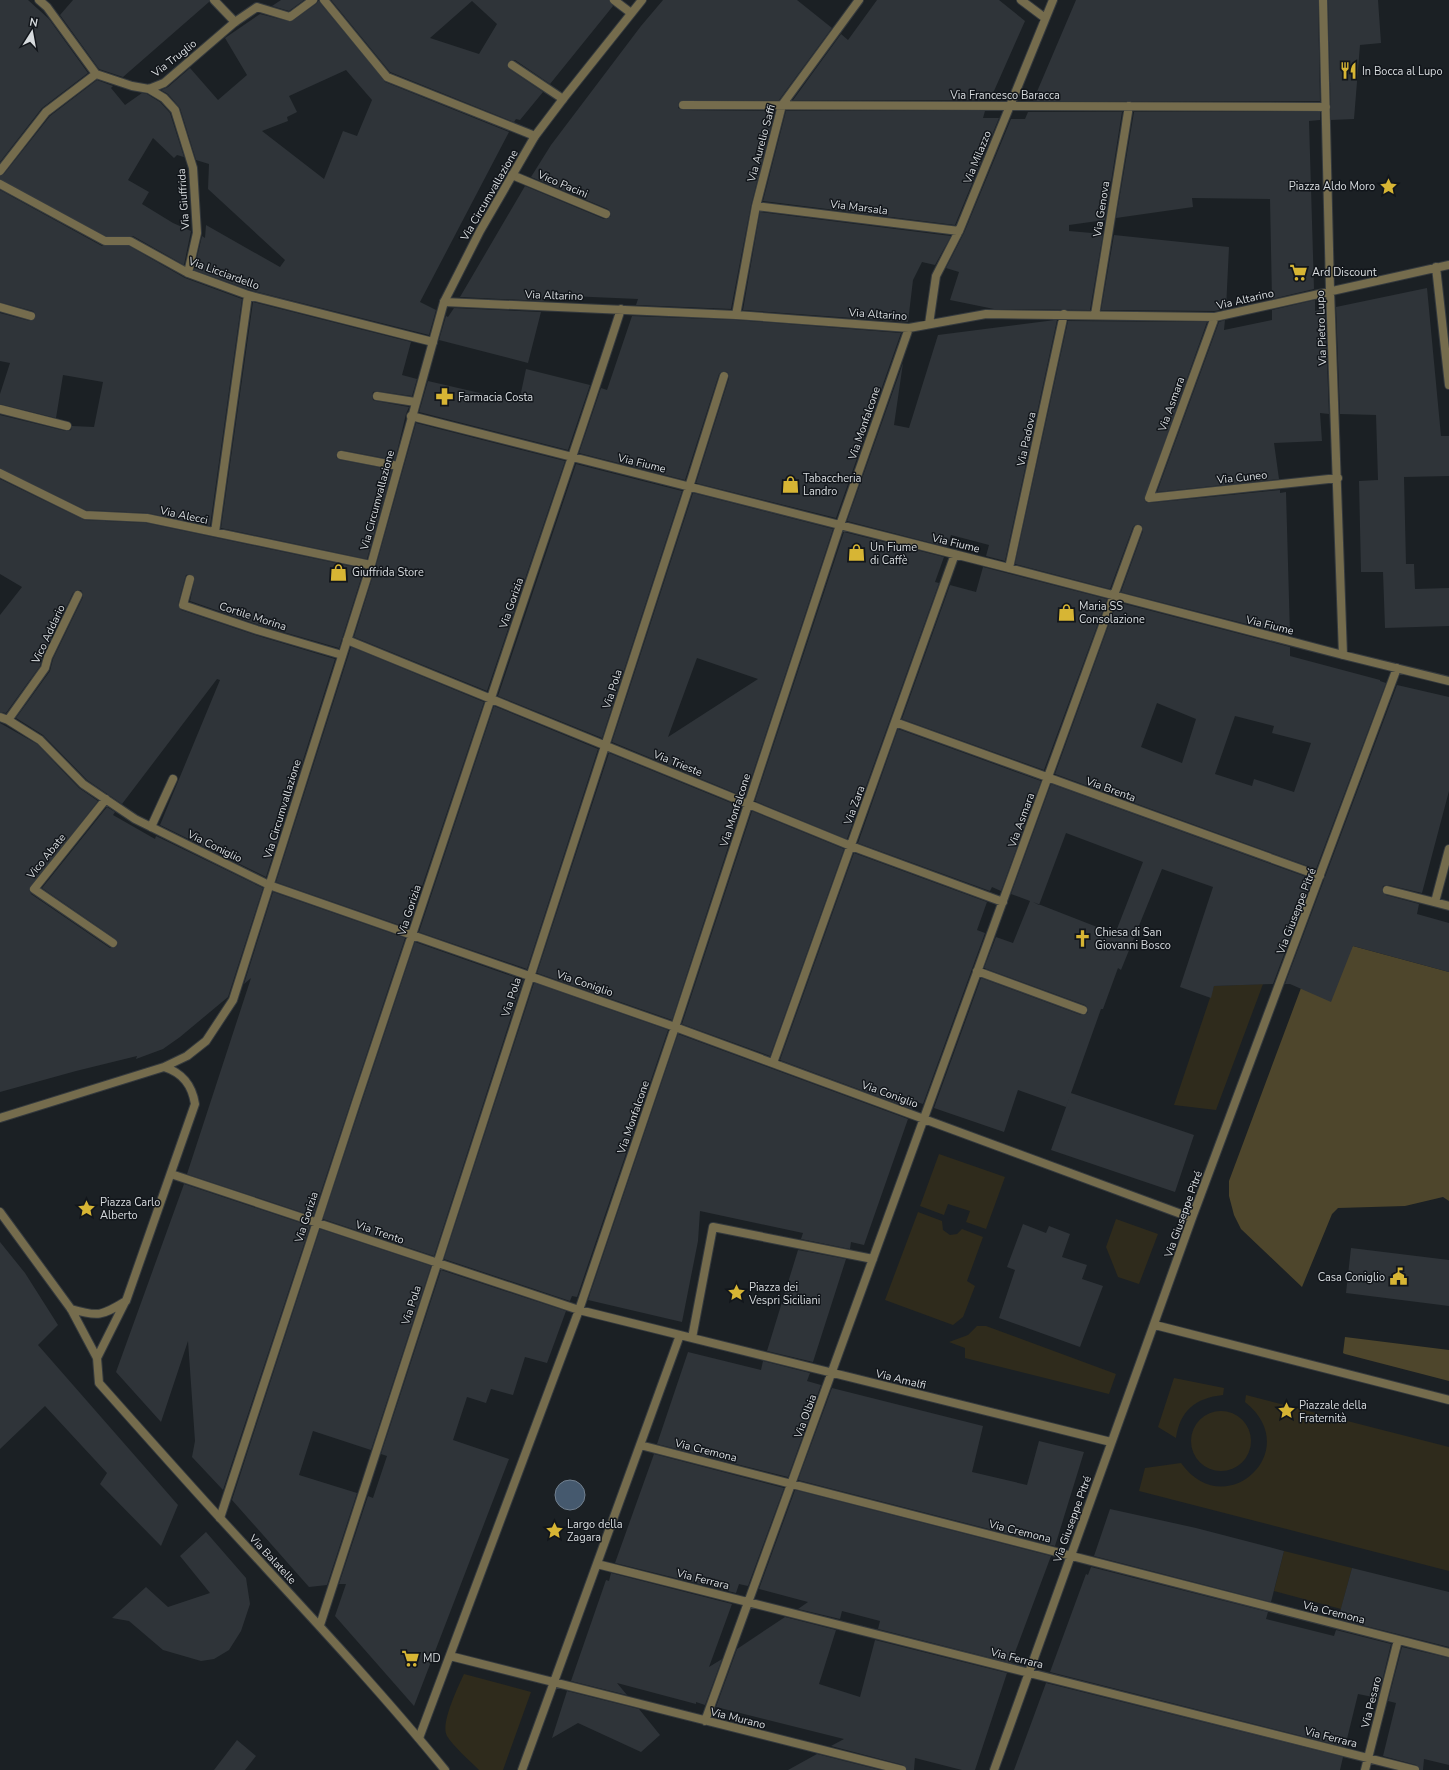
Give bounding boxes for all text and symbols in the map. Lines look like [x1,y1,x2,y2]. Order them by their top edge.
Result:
north arrow [12,12,52,52]
text: N [28,15,39,31]
street label: Via Truglio [148,36,200,81]
restaurant icon: In Bocca al Lupo [1339,61,1359,81]
place label: In Bocca al Lupo [1362,64,1443,79]
street label: Via Francesco Baracca [949,88,1060,103]
street label: Via Aurelio Saffi [744,103,779,185]
street label: Via Milazzo [960,128,995,187]
street label: Via Circumvallazione [457,147,522,244]
street label: Vico Pacini [535,167,590,202]
street label: Via Giuffrida [174,168,193,231]
place icon: Piazza Aldo Moro [1378,176,1398,196]
place label: Piazza Aldo Moro [1289,179,1375,194]
street label: Via Genova [1090,180,1113,239]
street label: Via Marsala [828,196,889,219]
street label: Via Licciardello [185,253,261,293]
supermarket icon: Ard Discount [1289,262,1309,282]
place label: Ard Discount [1312,265,1377,280]
street label: Via Altarino [1214,286,1275,314]
street label: Via Altarino [523,287,583,304]
street label: Via Pietro Lupo [1313,290,1330,367]
street label: Via Altarino [847,305,908,324]
street label: Via Asmara [1154,375,1188,434]
street label: Via Monfalcone [845,384,884,463]
pharmacy icon: Farmacia Costa [435,387,455,407]
place label: Farmacia Costa [458,390,533,405]
street label: Via Padova [1013,410,1040,469]
street label: Via Circumvallazione [357,448,398,553]
street label: Via Fiume [615,450,668,477]
street label: Via Cuneo [1215,467,1268,488]
place label: Tabaccheria Landro [803,471,862,499]
shop icon: Tabaccheria Landro [780,474,800,494]
street label: Via Alecci [158,503,209,528]
street label: Via Fiume [929,530,982,557]
place label: Un Fiume di Caffè [870,540,917,568]
shop icon: Un Fiume di Caffè [847,543,867,563]
shop icon: Giuffrida Store [329,562,349,582]
place label: Giuffrida Store [352,565,424,580]
street label: Via Gorizia [495,576,527,632]
street label: Cortile Morina [217,599,288,634]
place label: Maria SS Consolazione [1079,599,1145,627]
street label: Vico Addario [28,602,69,667]
shop icon: Maria SS Consolazione [1056,602,1076,622]
street label: Via Fiume [1243,612,1296,639]
street label: Via Pola [599,667,626,712]
street label: Via Trieste [650,746,705,780]
street label: Via Circumvallazione [260,758,305,861]
street label: Via Monfalcone [716,771,754,850]
street label: Via Brenta [1083,773,1138,805]
street label: Via Zara [840,783,869,828]
street label: Via Asmara [1004,791,1038,850]
street label: Via Coniglio [184,826,245,866]
street label: Vico Abate [23,831,69,883]
street label: Via Giuseppe Pitré [1273,866,1320,957]
street label: Via Gorizia [394,883,425,939]
place label: Chiesa di San Giovanni Bosco [1095,925,1171,953]
church icon: Chiesa di San Giovanni Bosco [1072,928,1092,948]
street label: Via Coniglio [554,966,615,1000]
street label: Via Pola [498,975,525,1020]
street label: Via Coniglio [859,1077,920,1112]
street label: Via Monfalcone [614,1078,653,1157]
street label: Via Giuseppe Pitré [1160,1169,1206,1261]
street label: Via Gorizia [291,1190,322,1246]
place label: Piazza Carlo Alberto [100,1195,160,1223]
place icon: Piazza Carlo Alberto [77,1198,97,1218]
street label: Via Trento [353,1217,406,1248]
public building icon: Casa Coniglio [1388,1267,1408,1287]
place label: Casa Coniglio [1318,1270,1385,1285]
place label: Piazza dei Vespri Siciliani [748,1280,820,1308]
street label: Via Pola [398,1283,425,1328]
place icon: Piazza dei Vespri Siciliani [726,1283,746,1303]
street label: Via Amalfi [873,1366,928,1393]
street label: Via Olbia [790,1392,820,1441]
place label: Piazzale della Fraternità [1299,1398,1367,1426]
place icon: Piazzale della Fraternità [1276,1401,1296,1421]
street label: Via Cremona [672,1435,739,1465]
street label: Via Giuseppe Pitré [1049,1474,1095,1566]
street label: Via Cremona [986,1516,1053,1546]
place label: Largo della Zagara [567,1517,623,1545]
place icon: Largo della Zagara [544,1520,564,1540]
street label: Via Balatelle [245,1530,300,1588]
street label: Via Ferrara [674,1565,731,1593]
street label: Via Cremona [1300,1597,1367,1627]
street label: Via Ferrara [988,1644,1045,1672]
supermarket icon: MD [400,1648,420,1668]
place label: MD [423,1651,441,1666]
street label: Via Pesaro [1358,1675,1385,1730]
street label: Via Murano [708,1704,767,1733]
street label: Via Ferrara [1302,1723,1359,1751]

